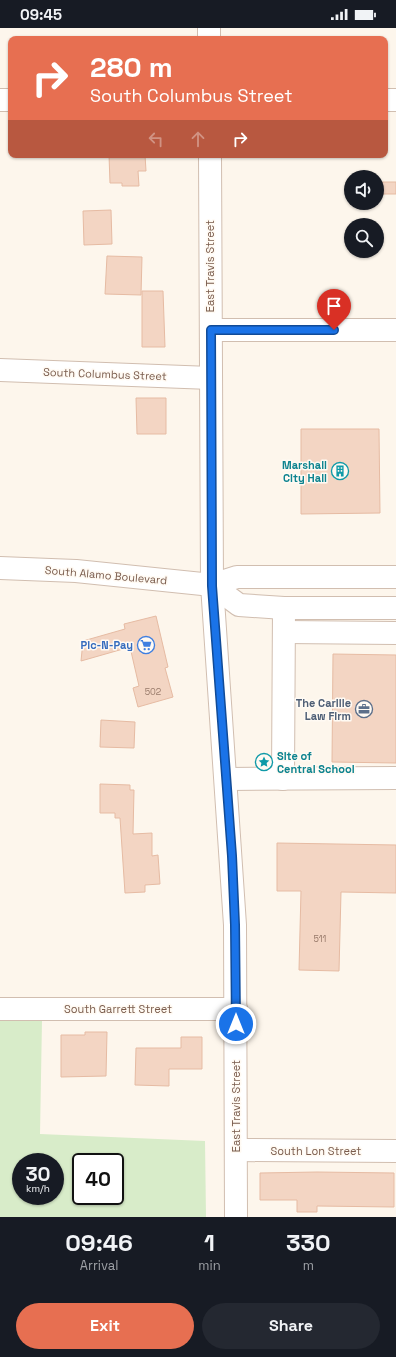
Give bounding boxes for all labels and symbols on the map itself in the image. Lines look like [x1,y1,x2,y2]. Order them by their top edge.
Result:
street label: East Travis Street [203,220,217,312]
pin [317,289,351,330]
street label: South Columbus Street [43,365,167,383]
place label: Marshall City Hall [282,458,327,485]
building icon: Marshall City Hall [330,461,350,481]
street label: South Alamo Boulevard [44,563,168,587]
supermarket icon: Pic-N-Pay [136,635,156,655]
place label: Pic-N-Pay [81,638,133,652]
house number: 502 [145,686,161,698]
place label: The Carlile Law Firm [296,696,351,723]
office icon: The Carlile Law Firm [354,699,374,719]
place label: Site of Central School [277,749,355,776]
place icon: Site of Central School [254,752,274,772]
house number: 511 [314,933,327,945]
street label: South Garrett Street [64,1002,172,1016]
position arrow [215,1003,257,1045]
street label: East Travis Street [229,1060,243,1152]
street label: South Lon Street [271,1144,361,1158]
speed limit sign: 40 [72,1153,124,1205]

